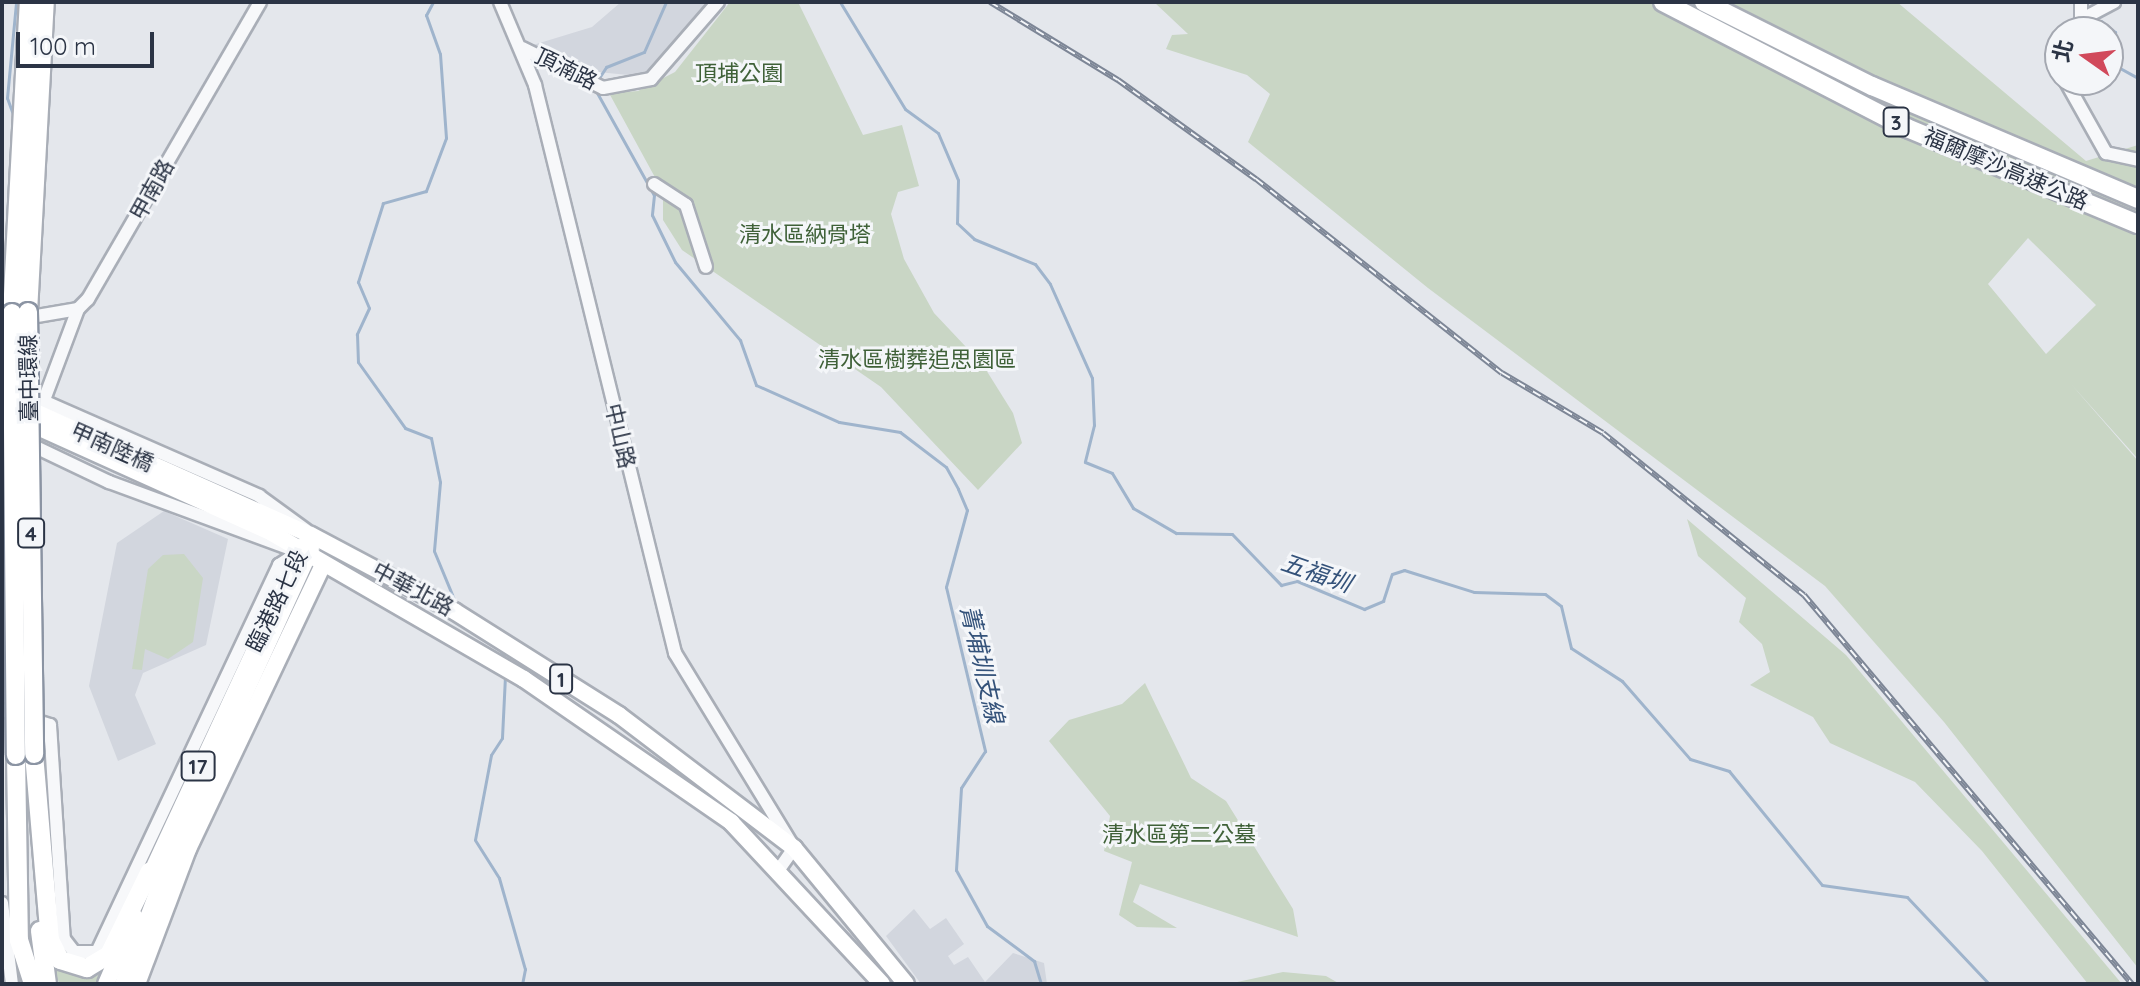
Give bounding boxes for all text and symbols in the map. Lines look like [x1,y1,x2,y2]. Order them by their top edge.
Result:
scale bar [20,16,158,66]
north arrow [2044,16,2124,96]
text: 100 m [30,31,96,61]
text: 北 [2046,37,2079,65]
street label: 頂湳路 [531,43,601,95]
park label: 頂埔公園 [695,61,783,87]
road number: 3 [1882,106,1910,138]
street label: 福爾摩沙高速公路 [1920,122,2092,216]
street label: 甲南路 [124,155,180,225]
park label: 清水區納骨塔 [739,222,871,248]
street label: 臺中環線 [15,334,43,422]
park label: 清水區樹葬追思園區 [818,347,1016,373]
street label: 中山路 [600,401,640,471]
street label: 甲南陸橋 [66,417,158,477]
road number: 4 [17,517,45,549]
street label: 臨港路七段 [241,546,313,656]
water label: 五福圳 [1277,548,1355,598]
street label: 中華北路 [368,557,458,621]
water label: 菁埔圳支線 [954,602,1010,726]
road number: 1 [549,663,573,695]
road number: 17 [180,750,216,782]
park label: 清水區第二公墓 [1102,822,1256,848]

